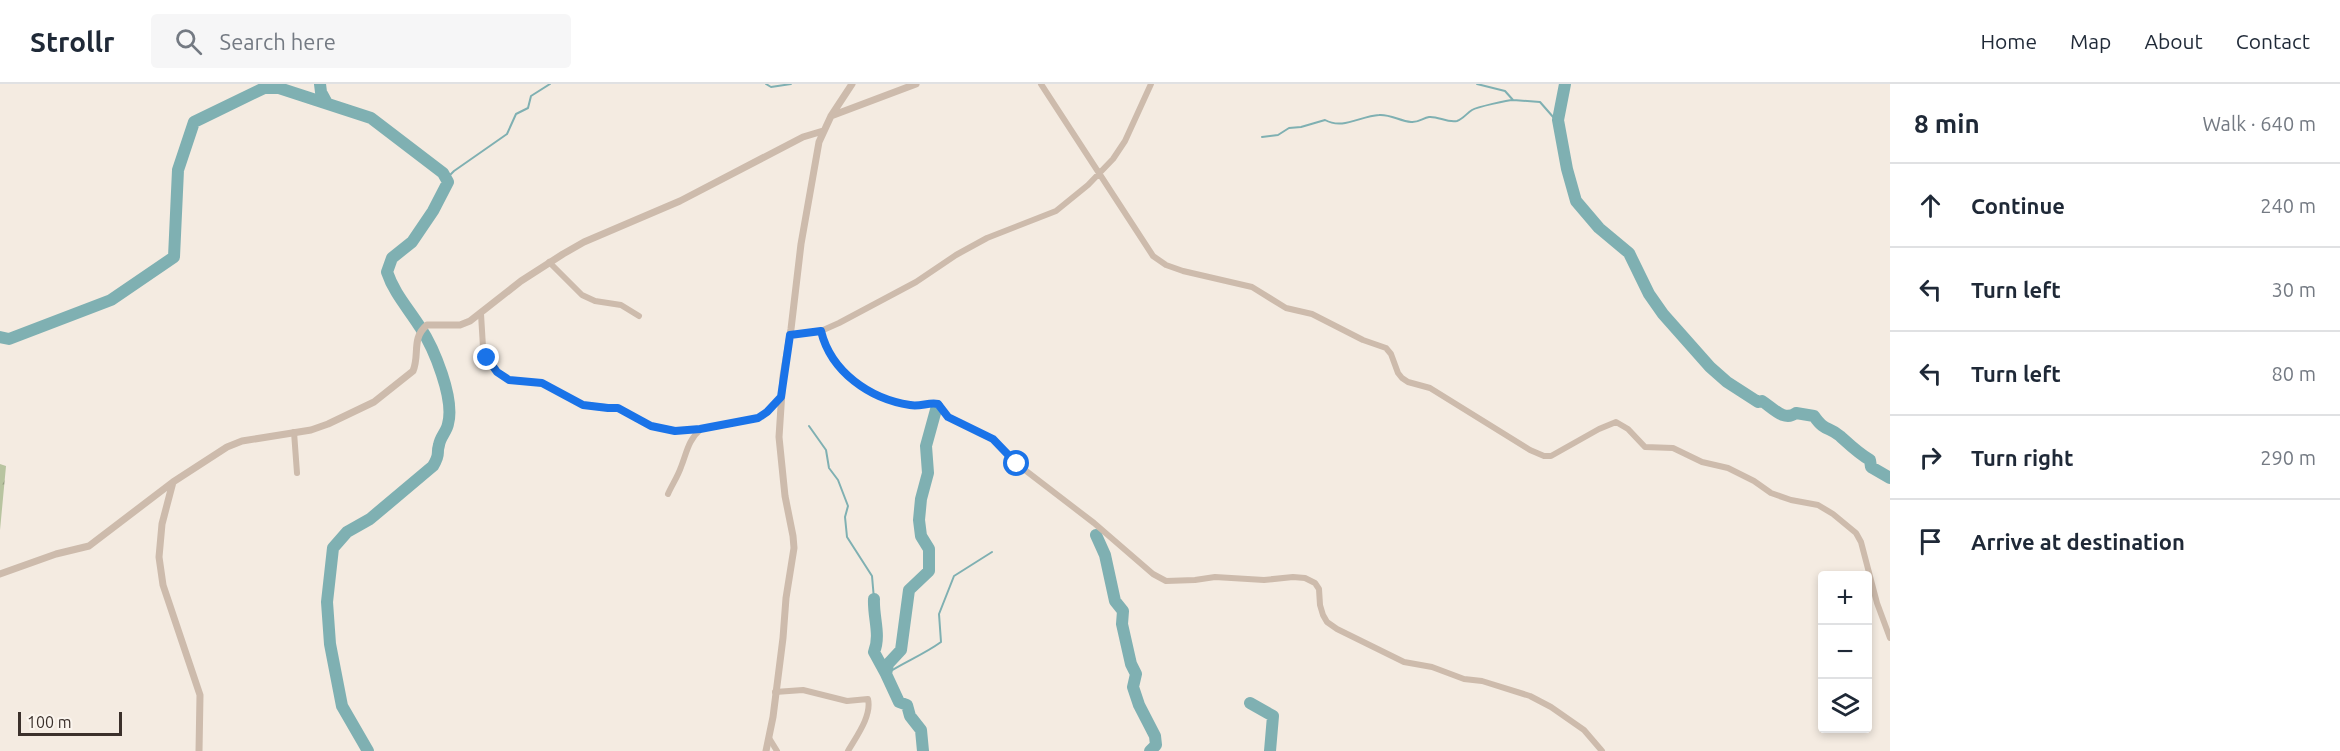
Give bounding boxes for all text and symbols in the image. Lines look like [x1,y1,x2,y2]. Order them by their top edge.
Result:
search box [151,14,571,68]
icon: search [172,25,205,58]
text: Strollr [30,26,115,57]
text: Search here [220,29,336,54]
text: Home [1980,29,2037,53]
text: Map [2070,29,2111,53]
text: About [2144,29,2203,53]
text: Contact [2236,29,2310,53]
text: 8 min [1914,109,1980,138]
text: Walk · 640 m [2203,112,2316,135]
icon: ahead [1914,189,1947,222]
text: Continue [1971,193,2065,218]
text: 240 m [2260,194,2316,217]
icon: left [1914,273,1947,306]
text: Turn left [1971,277,2061,302]
text: 30 m [2272,278,2316,301]
route end [473,344,499,370]
icon: left [1914,357,1947,390]
text: Turn left [1971,361,2061,386]
text: 80 m [2272,362,2316,385]
icon: right [1914,441,1947,474]
text: Turn right [1971,445,2073,470]
text: 290 m [2260,446,2316,469]
route start [1003,450,1029,476]
icon: arrive [1914,525,1947,558]
text: Arrive at destination [1971,529,2185,554]
map controls [1818,571,1872,733]
button: + [1818,571,1872,625]
button: − [1818,625,1872,679]
button: layers [1818,679,1872,733]
scale bar [18,709,122,736]
text: 100 m [27,713,72,731]

